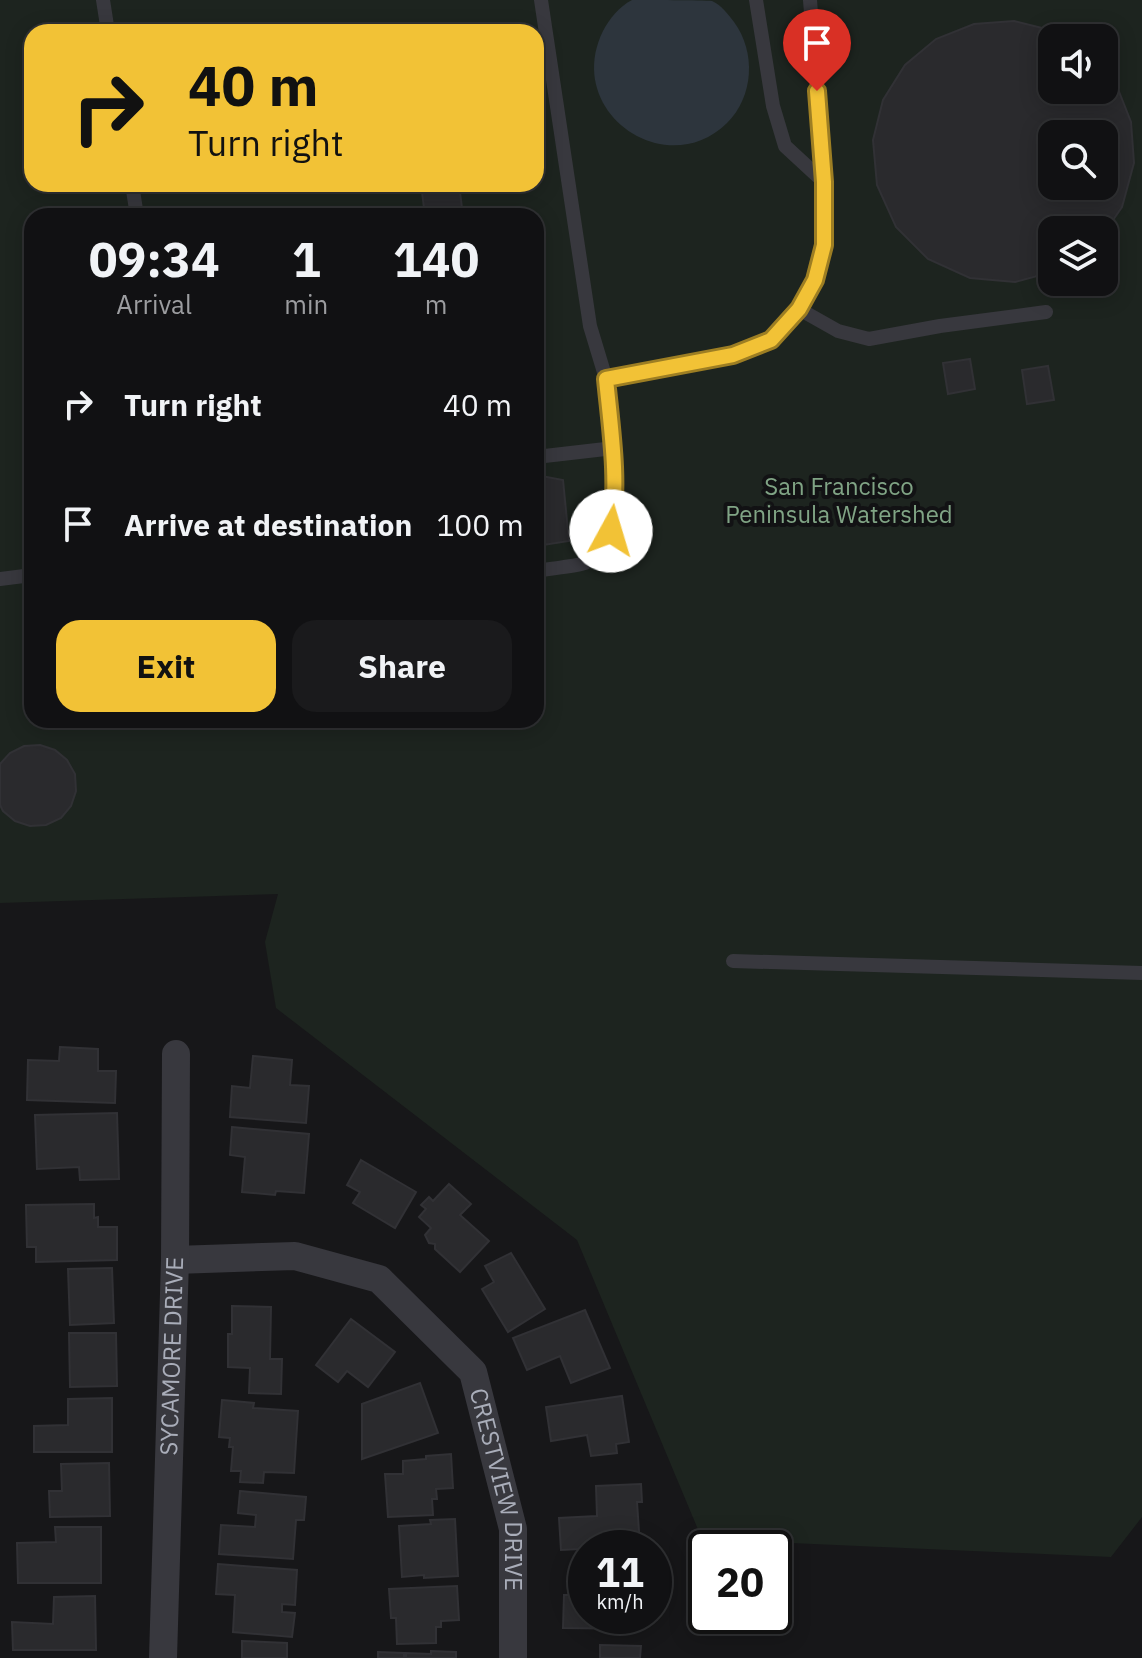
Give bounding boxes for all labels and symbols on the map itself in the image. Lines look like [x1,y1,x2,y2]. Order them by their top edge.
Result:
pin [783,9,851,91]
park label: San Francisco Peninsula Watershed [725,470,953,530]
position arrow [569,489,653,573]
street label: SYCAMORE DRIVE [152,1256,190,1456]
street label: CRESTVIEW DRIVE [463,1384,530,1591]
speed limit sign: 20 [688,1530,792,1634]

